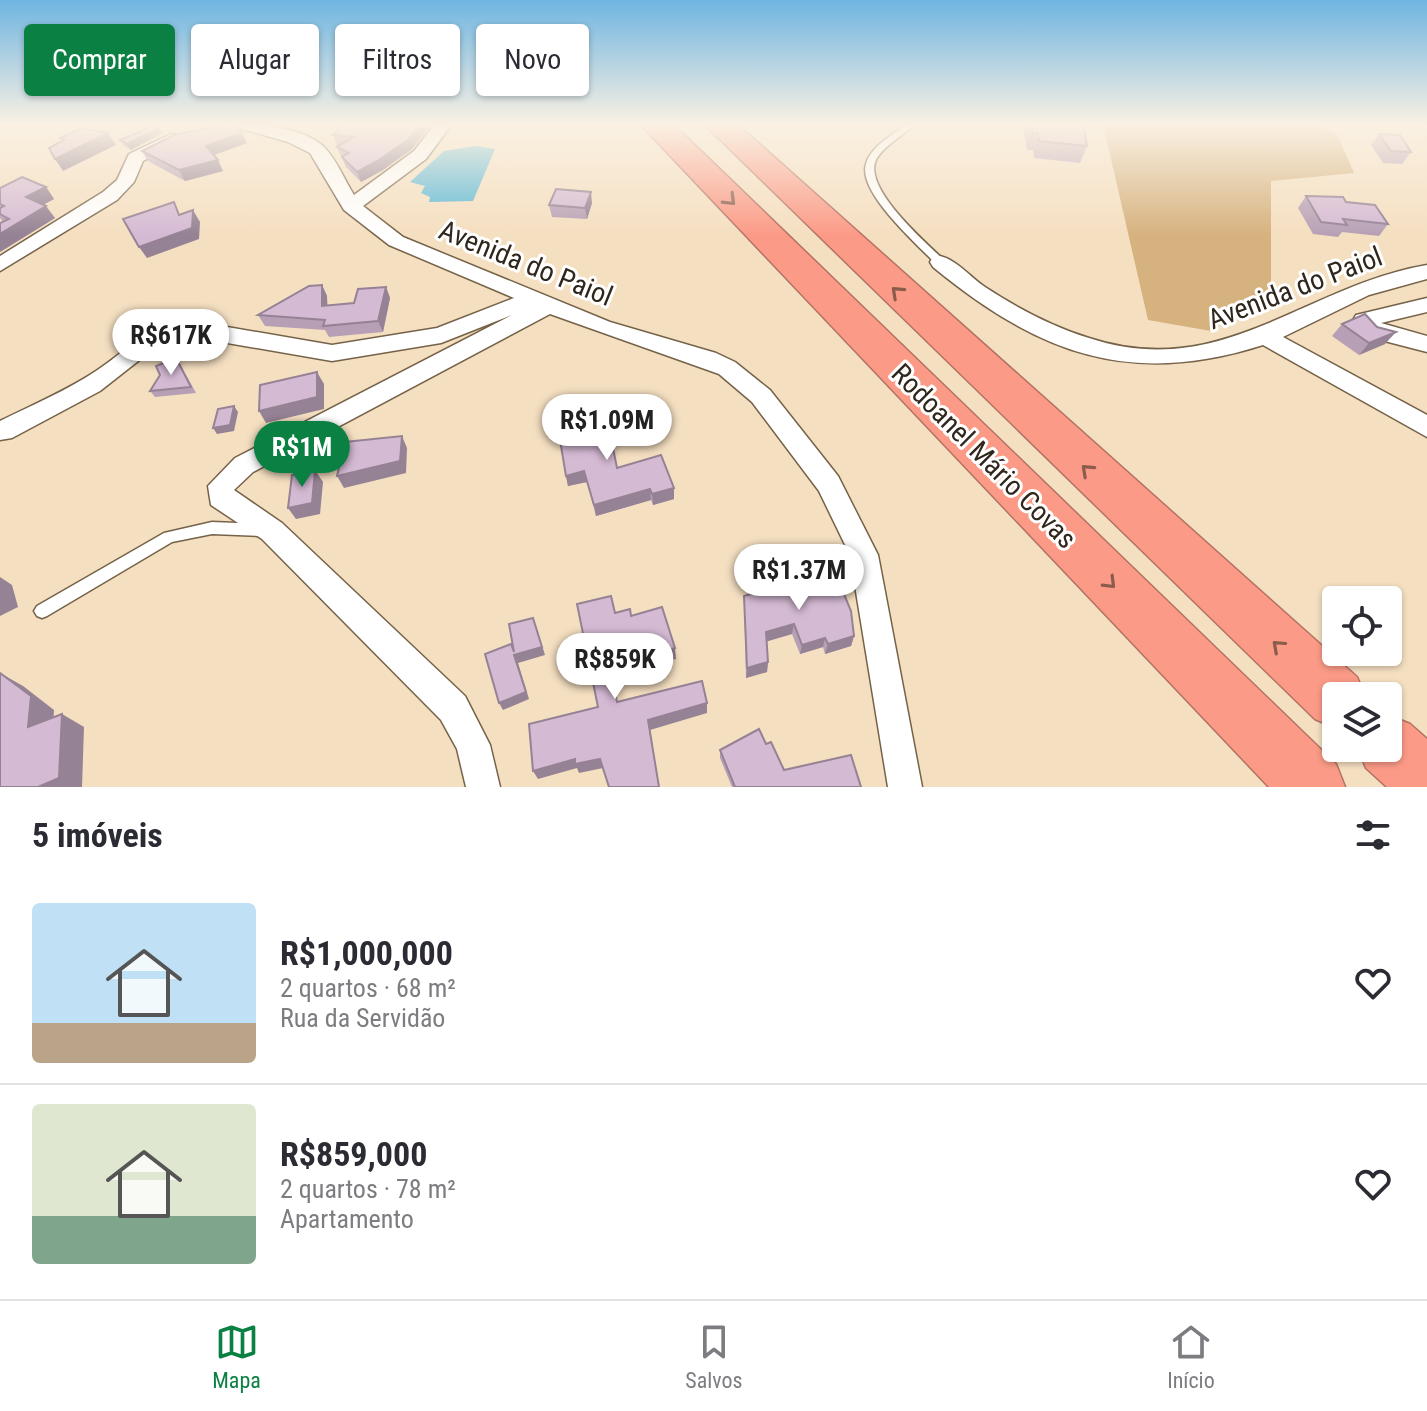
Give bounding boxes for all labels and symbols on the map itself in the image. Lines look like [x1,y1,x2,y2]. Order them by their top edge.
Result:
one-way arrow [721,191,735,205]
street label: Avenida do Paiol [434,213,618,313]
street label: Avenida do Paiol [1203,240,1387,336]
one-way arrow [892,287,906,302]
pin: R$617K [106,309,236,377]
street label: Rodoanel Mário Covas [885,357,1083,555]
pin: R$1.09M [533,394,681,462]
pin: R$1M [255,421,349,489]
one-way arrow [1081,465,1096,480]
pin: R$1.37M [725,544,873,612]
one-way arrow [1101,574,1115,588]
pin: R$859K [550,633,680,701]
one-way arrow [1273,641,1288,655]

